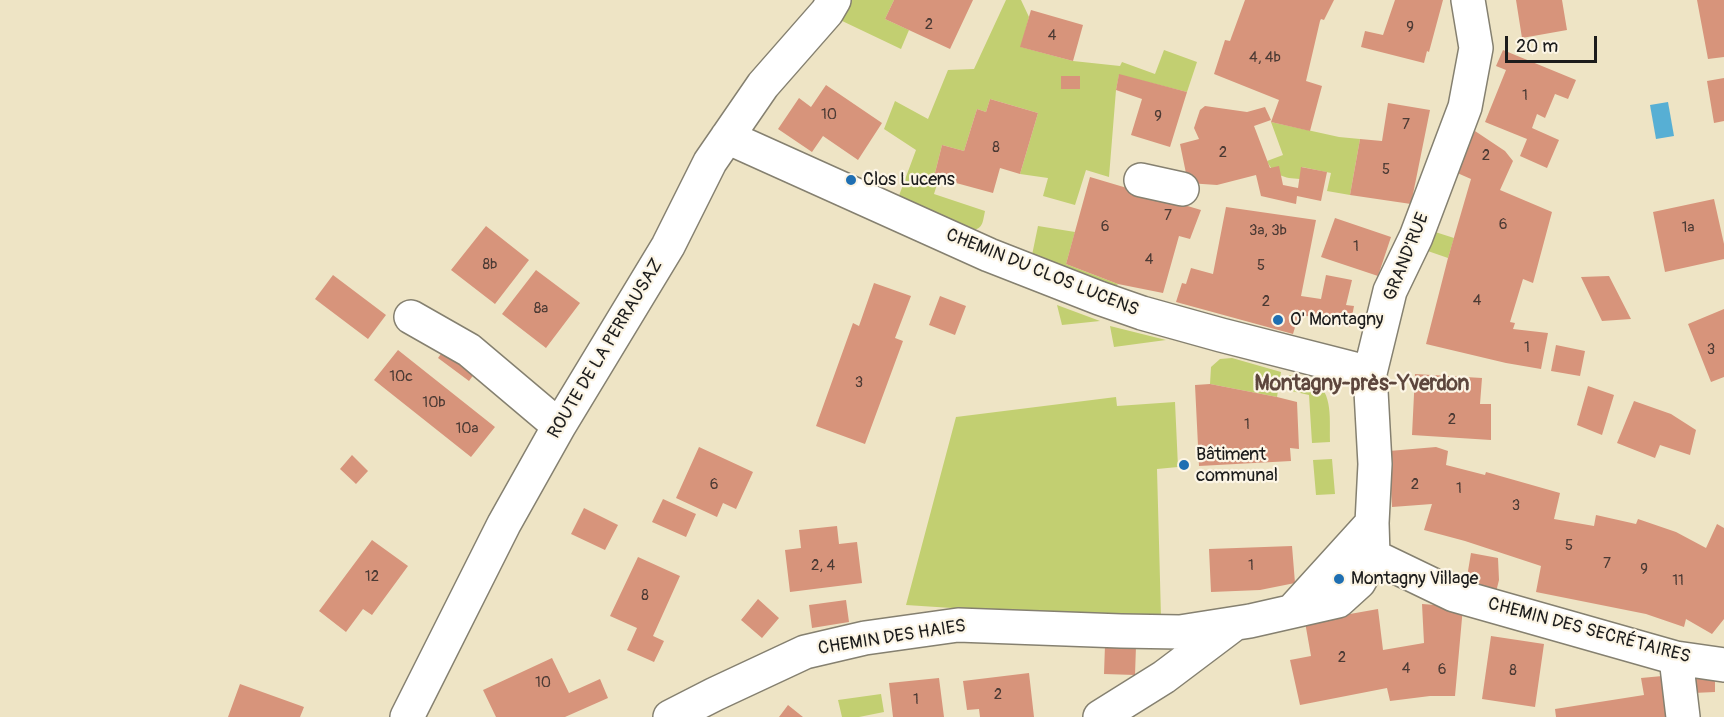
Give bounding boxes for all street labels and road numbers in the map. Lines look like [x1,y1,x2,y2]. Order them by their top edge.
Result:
street label: GRAND'RUE [1380,210,1434,304]
street label: CHEMIN DU CLOS LUCENS [943,224,1141,322]
street label: ROUTE DE LA PERRAUSAZ [544,255,668,443]
street label: CHEMIN DES SECRÉTAIRES [1485,594,1693,668]
street label: CHEMIN DES HAIES [817,616,967,660]

